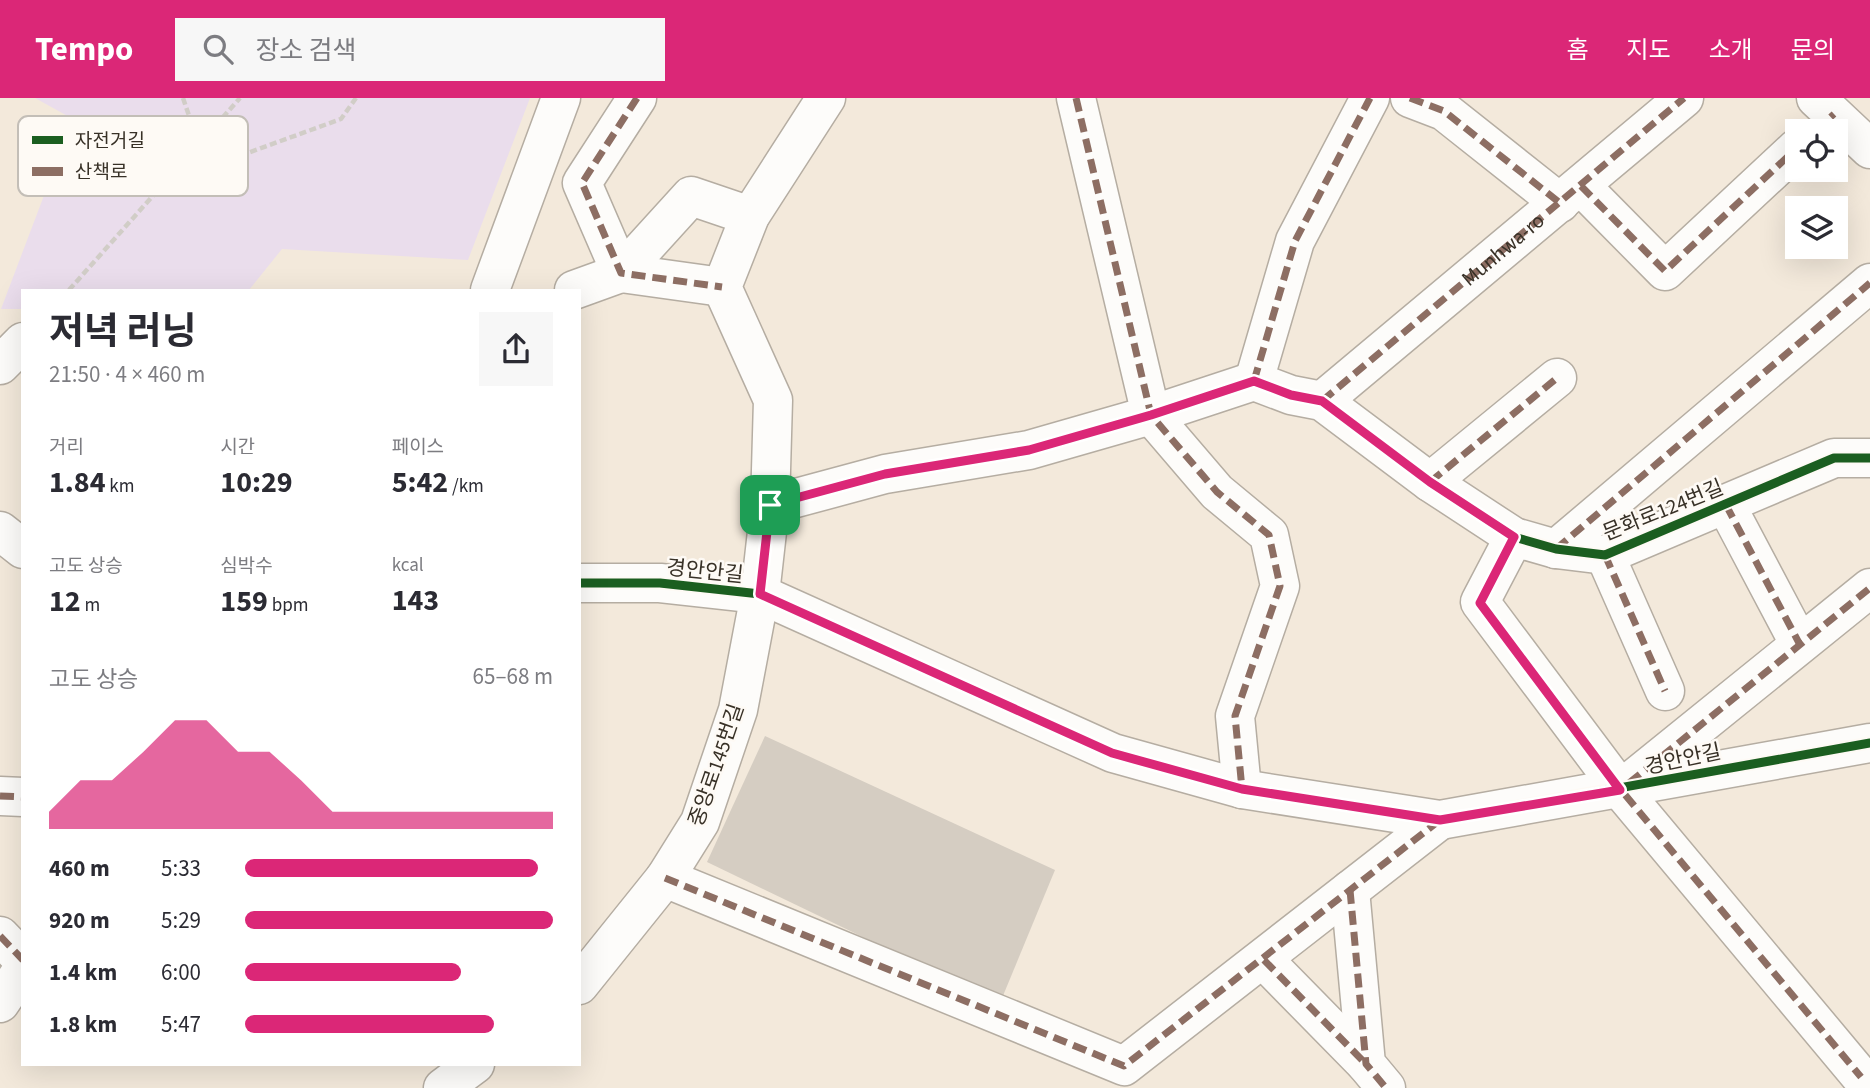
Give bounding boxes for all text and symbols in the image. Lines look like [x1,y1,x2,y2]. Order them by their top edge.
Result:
search box [175,18,665,81]
text: Tempo [35,26,133,73]
icon: search [199,30,237,68]
text: 장소 검색 [255,32,356,69]
text: 홈 [1566,33,1588,68]
text: 지도 [1626,33,1671,68]
text: 소개 [1709,33,1753,68]
text: 문의 [1791,33,1835,68]
legend [18,116,248,196]
map controls [1785,119,1848,259]
button: locate [1785,119,1848,182]
text: 자전거길 [75,128,145,155]
text: 산책로 [75,159,127,186]
button: layers [1785,196,1848,259]
street label: Munhwa-ro [1455,206,1551,293]
text: 저녁 러닝 [49,305,196,359]
button: share [479,312,553,386]
text: 21:50 · 4 × 460 m [49,358,205,391]
text: 거리 [49,434,84,461]
text: 시간 [220,434,255,461]
text: 페이스 [392,434,444,461]
text: 1.84 [49,461,106,504]
text: 10:29 [220,461,293,504]
text: 5:42 [392,461,448,504]
street label: 문화로124번길 [1598,472,1728,548]
text: km [106,473,135,500]
text: /km [448,473,484,500]
pin [740,475,800,535]
icon: arrive [751,486,789,524]
text: kcal [392,552,424,579]
street label: 경안안길 [665,552,745,590]
text: 고도 상승 [49,553,123,580]
text: 심박수 [220,553,273,580]
text: 143 [392,579,439,622]
text: 12 [49,580,81,623]
text: 159 [220,580,268,623]
text: m [81,592,100,619]
text: bpm [268,592,308,619]
text: 65–68 m [473,660,553,693]
text: 고도 상승 [49,663,138,696]
street label: 중앙로145번길 [681,700,751,830]
street label: 경안안길 [1642,736,1724,782]
text: 460 m [49,852,110,885]
text: 5:33 [161,852,201,885]
text: 920 m [49,904,110,937]
text: 5:29 [161,904,201,937]
text: 1.4 km [49,956,117,989]
text: 6:00 [161,956,201,989]
text: 1.8 km [49,1008,117,1041]
text: 5:47 [161,1008,201,1041]

